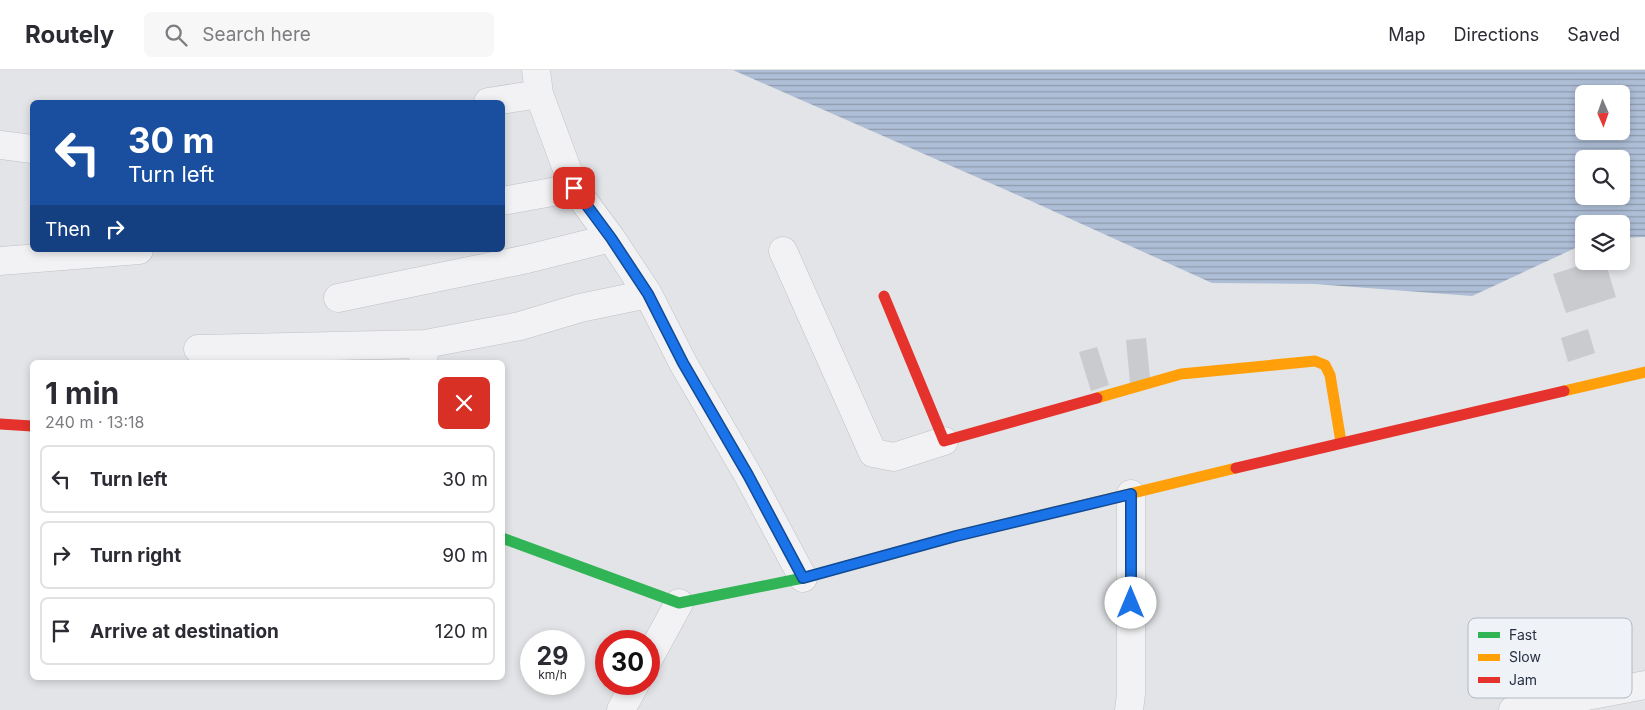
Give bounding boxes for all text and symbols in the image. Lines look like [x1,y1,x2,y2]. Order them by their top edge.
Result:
search box [144,12,494,57]
text: Routely [25,20,114,49]
icon: search [162,21,190,49]
text: Search here [202,23,311,46]
text: Map [1388,24,1426,45]
text: Directions [1454,24,1539,45]
text: Saved [1567,24,1620,45]
north arrow [1575,85,1630,140]
map controls [1575,85,1630,270]
text: 30 m [128,119,214,161]
icon: left [45,120,110,185]
button: search [1575,150,1630,205]
text: Turn left [128,161,214,187]
pin [553,167,595,209]
icon: arrive [560,174,588,202]
icon: right [101,215,129,243]
button: layers [1575,215,1630,270]
text: Then [45,218,91,241]
text: 1 min [45,375,119,411]
button: close [438,377,490,429]
text: 240 m · 13:18 [45,412,144,432]
icon: left [47,465,75,493]
text: Turn left [90,468,168,491]
text: 30 m [442,468,488,491]
icon: right [47,541,75,569]
text: Turn right [90,544,181,567]
text: 90 m [442,544,488,567]
position arrow [1104,576,1156,628]
icon: arrive [47,617,75,645]
legend [1468,618,1632,698]
text: Arrive at destination [90,620,279,643]
text: 120 m [435,620,488,643]
text: Fast [1509,626,1537,643]
speed limit sign: 30 [595,630,660,695]
text: 29 [537,641,568,671]
text: Slow [1509,648,1541,665]
text: km/h [538,667,567,682]
text: Jam [1509,671,1537,688]

